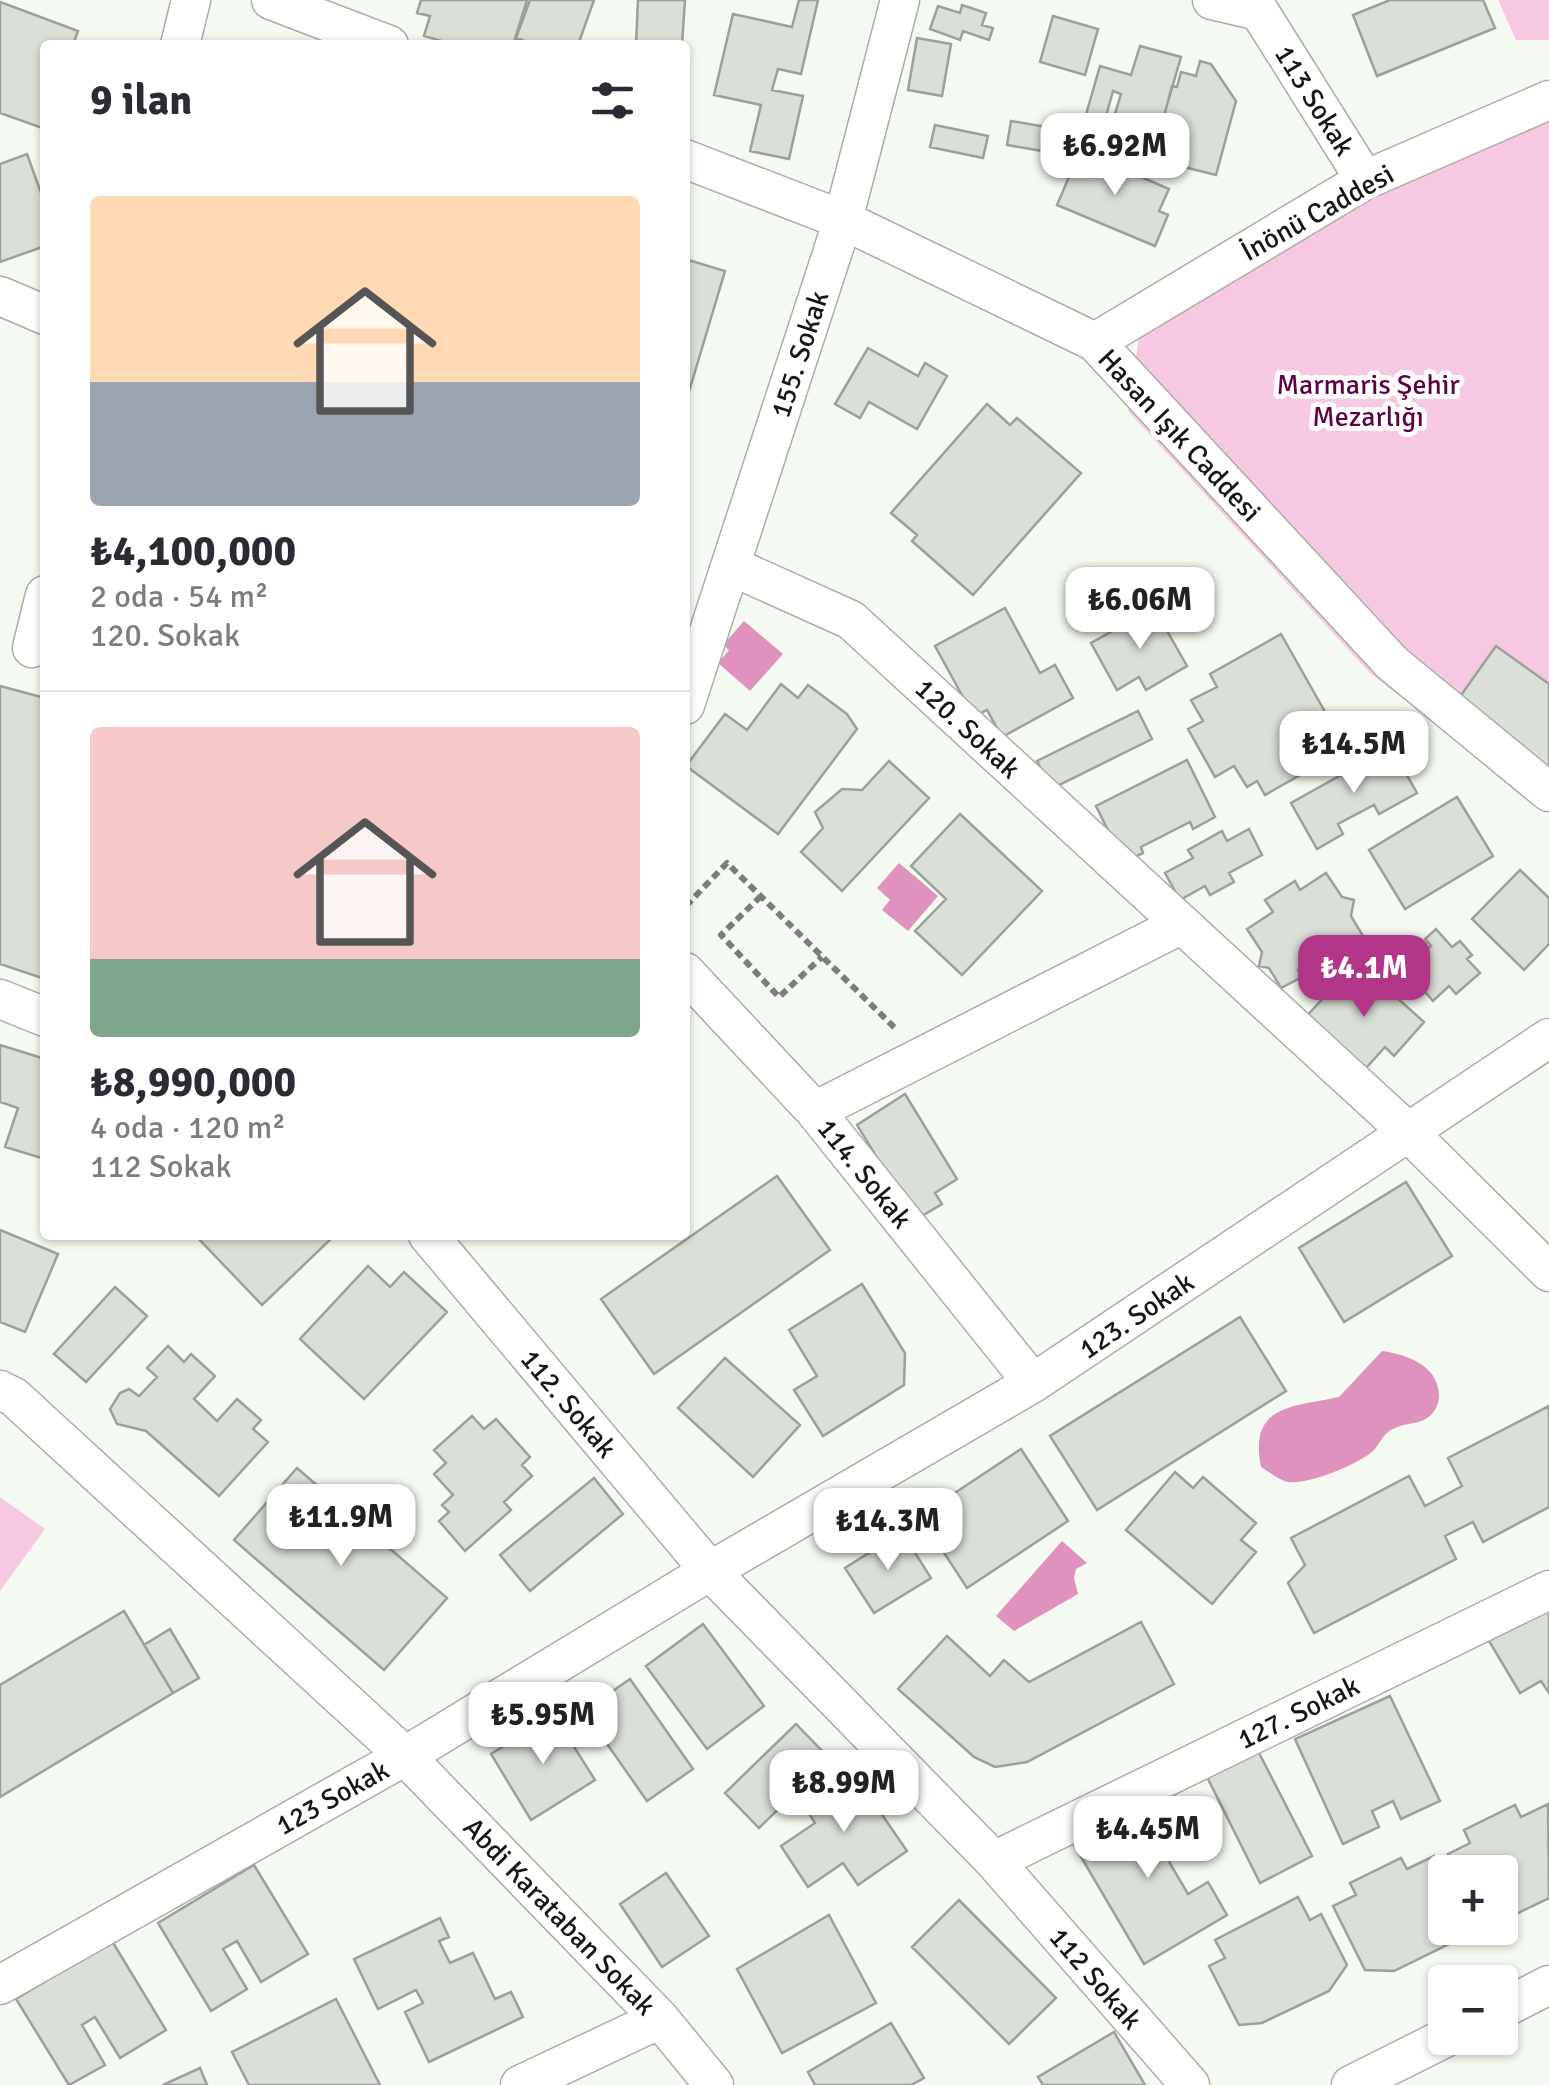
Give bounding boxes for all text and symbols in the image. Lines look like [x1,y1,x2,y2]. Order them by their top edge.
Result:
street label: 113 Sokak [1267,39,1361,162]
icon: filters [585,73,640,128]
text: 9 ilan [90,75,192,126]
pin: ₺6.92M [1034,113,1196,198]
text: ₺6.92M [1063,126,1167,165]
street label: İnönü Caddesi [1235,157,1400,269]
icon: home [275,261,455,441]
street label: 155. Sokak [763,287,836,422]
street label: Hasan Işık Caddesi [1091,342,1268,529]
park label: Marmaris Şehir Mezarlığı [1276,368,1460,434]
text: ₺4,100,000 [90,526,296,577]
pin: ₺6.06M [1059,567,1221,652]
text: 2 oda · 54 m² [90,577,269,616]
text: ₺6.06M [1088,580,1192,619]
text: 120. Sokak [90,616,240,655]
street label: 120. Sokak [908,672,1027,786]
pin: ₺14.5M [1273,711,1435,796]
text: ₺14.5M [1302,724,1406,763]
icon: home [275,792,455,972]
pin: ₺4.1M [1294,935,1434,1020]
text: ₺4.1M [1320,948,1408,987]
text: ₺8,990,000 [90,1057,296,1108]
text: 4 oda · 120 m² [90,1108,286,1147]
street label: 114. Sokak [810,1112,919,1235]
text: 112 Sokak [90,1147,232,1186]
street label: 123. Sokak [1073,1265,1200,1367]
street label: 112. Sokak [513,1342,623,1465]
pin: ₺11.9M [260,1484,422,1569]
pin: ₺14.3M [807,1488,969,1573]
text: ₺11.9M [289,1497,393,1536]
text: ₺14.3M [836,1501,940,1540]
street label: 127. Sokak [1232,1669,1365,1757]
pin: ₺5.95M [462,1682,624,1767]
text: ₺5.95M [491,1695,595,1734]
pin: ₺8.99M [763,1750,925,1835]
street label: 123 Sokak [270,1753,395,1843]
text: ₺8.99M [792,1763,896,1802]
pin: ₺4.45M [1067,1796,1229,1881]
text: ₺4.45M [1096,1809,1200,1848]
street label: Abdi Karataban Sokak [456,1811,663,2023]
map controls [1428,1855,1518,2055]
button: + [1428,1855,1518,1945]
street label: 112 Sokak [1042,1921,1149,2037]
button: − [1428,1965,1518,2055]

